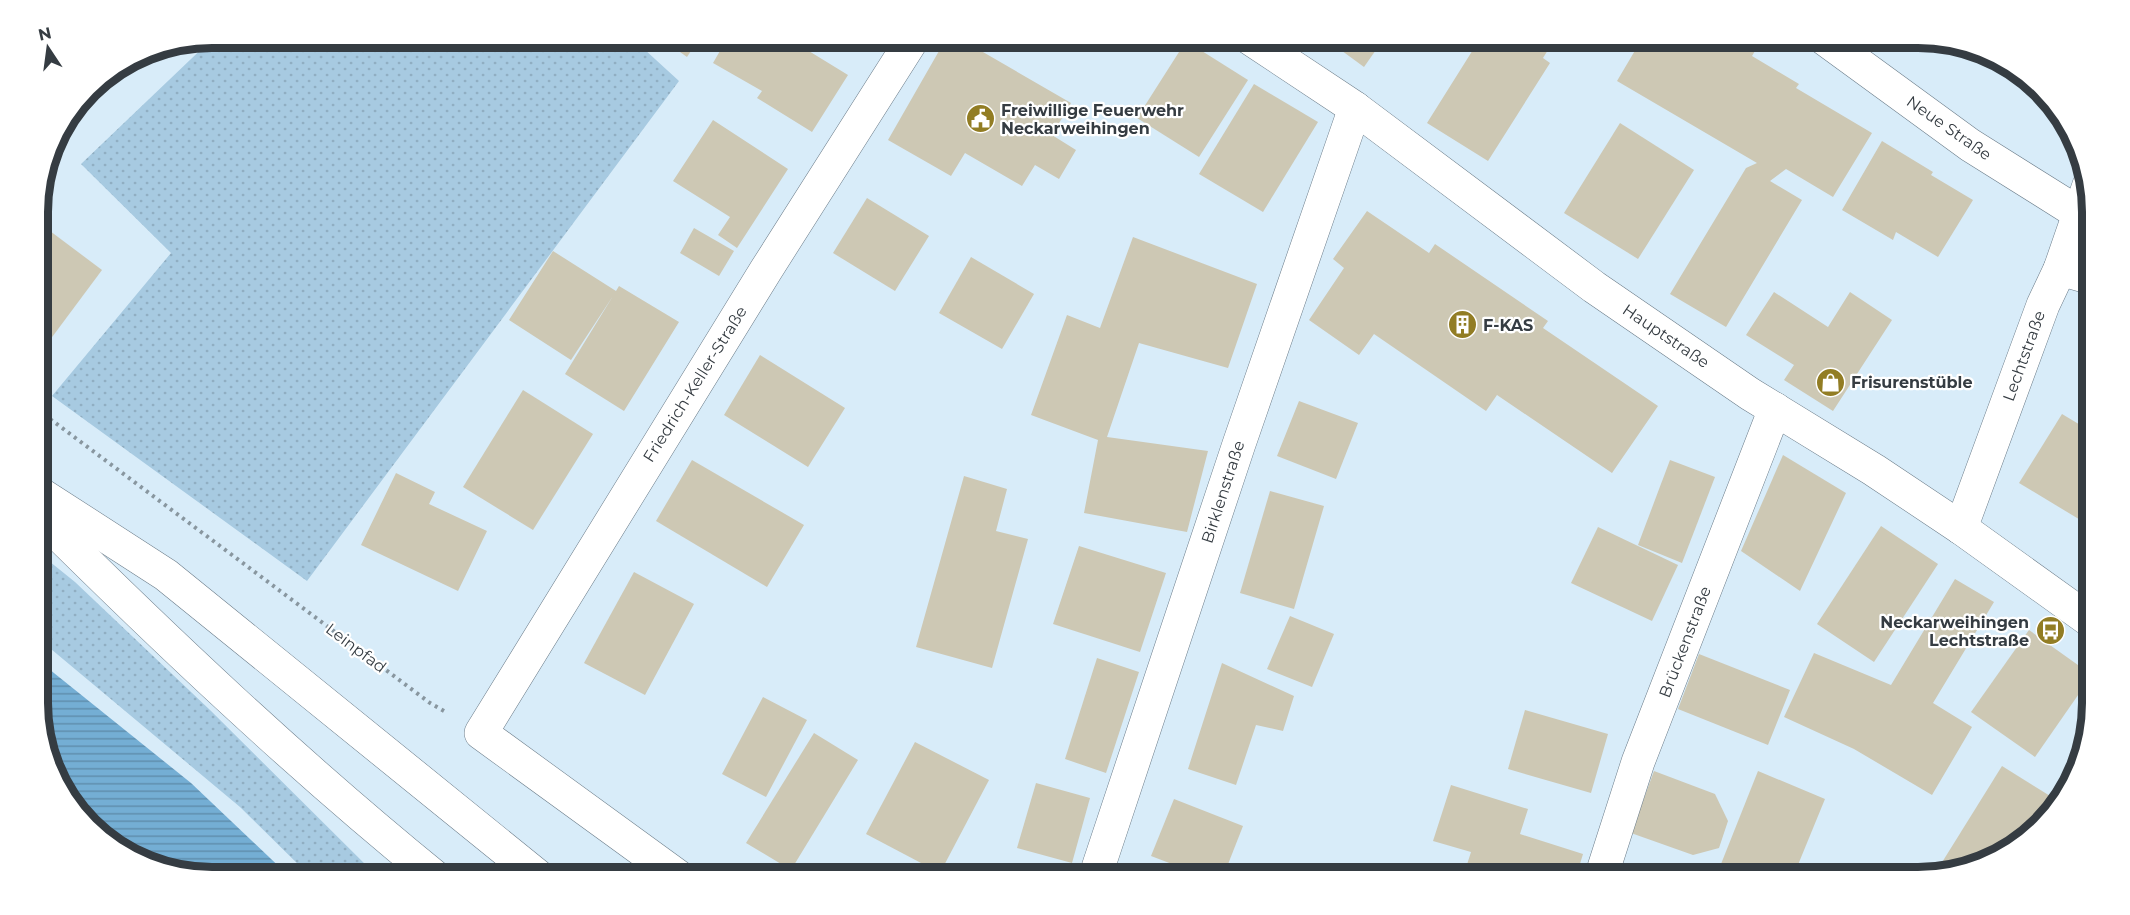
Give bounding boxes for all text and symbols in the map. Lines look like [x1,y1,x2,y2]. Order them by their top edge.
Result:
north arrow [18,18,78,78]
text: N [36,23,53,45]
street label: Neue Straße [1903,92,1995,164]
place label: Freiwillige Feuerwehr Neckarweihingen [1001,101,1184,138]
public building icon: Freiwillige Feuerwehr Neckarweihingen [964,103,996,135]
street label: Hauptstraße [1619,300,1713,372]
street label: Friedrich-Keller-Straße [639,302,751,466]
street label: Lechtstraße [1999,308,2049,404]
building icon: F-KAS [1446,309,1478,341]
place label: F-KAS [1483,316,1533,335]
shop icon: Frisurenstüble [1814,366,1846,398]
place label: Frisurenstüble [1851,373,1973,392]
street label: Birklenstraße [1197,438,1249,546]
street label: Brückenstraße [1655,584,1715,700]
place label: Neckarweihingen Lechtstraße [1880,613,2029,650]
bus stop icon: Neckarweihingen Lechtstraße [2034,615,2066,647]
street label: Leinpfad [322,619,390,677]

